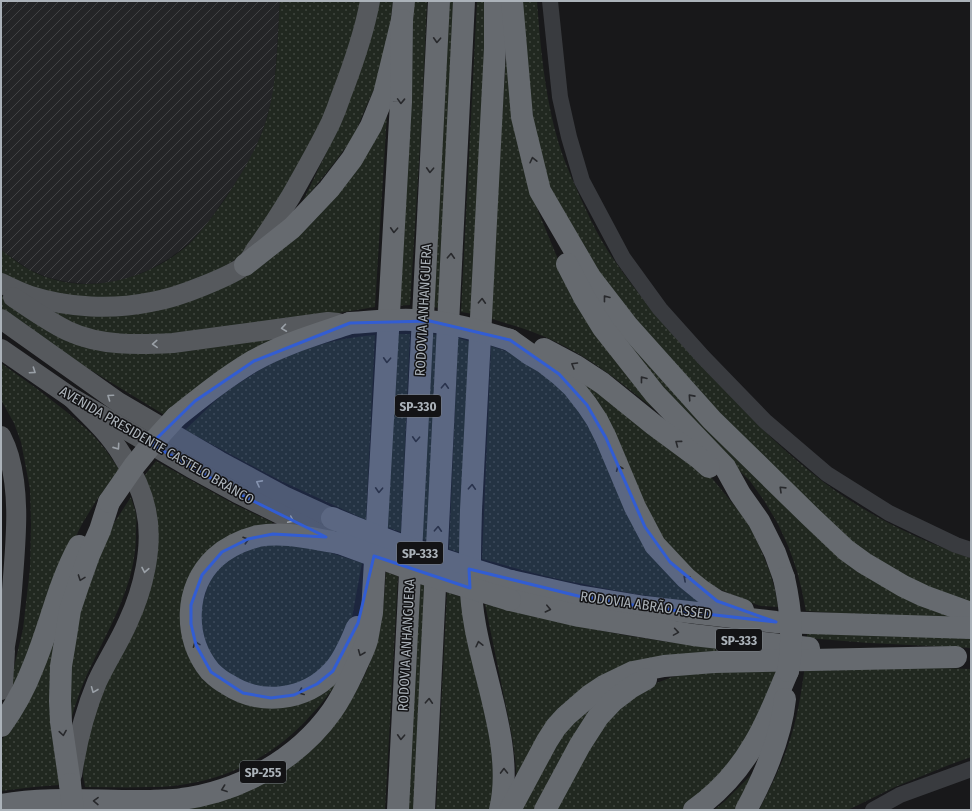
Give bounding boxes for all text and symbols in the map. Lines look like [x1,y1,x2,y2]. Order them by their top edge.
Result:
one-way arrow [432,37,441,43]
one-way arrow [397,98,406,104]
one-way arrow [529,157,537,163]
one-way arrow [426,167,435,173]
one-way arrow [390,227,399,233]
street label: RODOVIA ANHANGUERA [412,243,435,377]
one-way arrow [447,253,456,259]
one-way arrow [604,296,611,303]
one-way arrow [478,298,486,304]
one-way arrow [281,323,287,332]
one-way arrow [152,339,158,348]
one-way arrow [382,357,391,363]
one-way arrow [571,363,578,370]
one-way arrow [29,366,36,373]
one-way arrow [641,377,648,384]
street label: AVENIDA PRESIDENTE CASTELO BRANCO [56,383,257,508]
one-way arrow [441,383,449,389]
one-way arrow [689,394,696,401]
one-way arrow [108,395,115,402]
road number: SP-330 [395,395,441,417]
one-way arrow [412,436,421,442]
one-way arrow [675,440,682,447]
one-way arrow [112,443,119,450]
one-way arrow [616,465,624,473]
one-way arrow [256,480,263,488]
one-way arrow [468,484,476,490]
one-way arrow [779,486,787,494]
one-way arrow [375,487,384,493]
one-way arrow [287,515,295,523]
one-way arrow [433,526,442,532]
one-way arrow [243,536,250,545]
road number: SP-333 [397,542,443,564]
one-way arrow [141,567,149,573]
one-way arrow [77,574,86,581]
one-way arrow [683,575,691,583]
street label: RODOVIA ANHANGUERA [395,578,418,712]
street label: RODOVIA ABRÃO ASSED [579,588,713,623]
one-way arrow [545,604,551,612]
one-way arrow [673,627,679,636]
road number: SP-333 [716,629,762,651]
one-way arrow [192,641,200,648]
one-way arrow [475,641,483,647]
one-way arrow [358,650,366,657]
one-way arrow [91,686,99,693]
one-way arrow [298,688,305,696]
one-way arrow [425,698,434,704]
one-way arrow [58,730,67,736]
one-way arrow [397,734,406,740]
road number: SP-255 [240,761,286,783]
one-way arrow [499,768,508,774]
one-way arrow [221,784,228,792]
one-way arrow [93,797,99,805]

